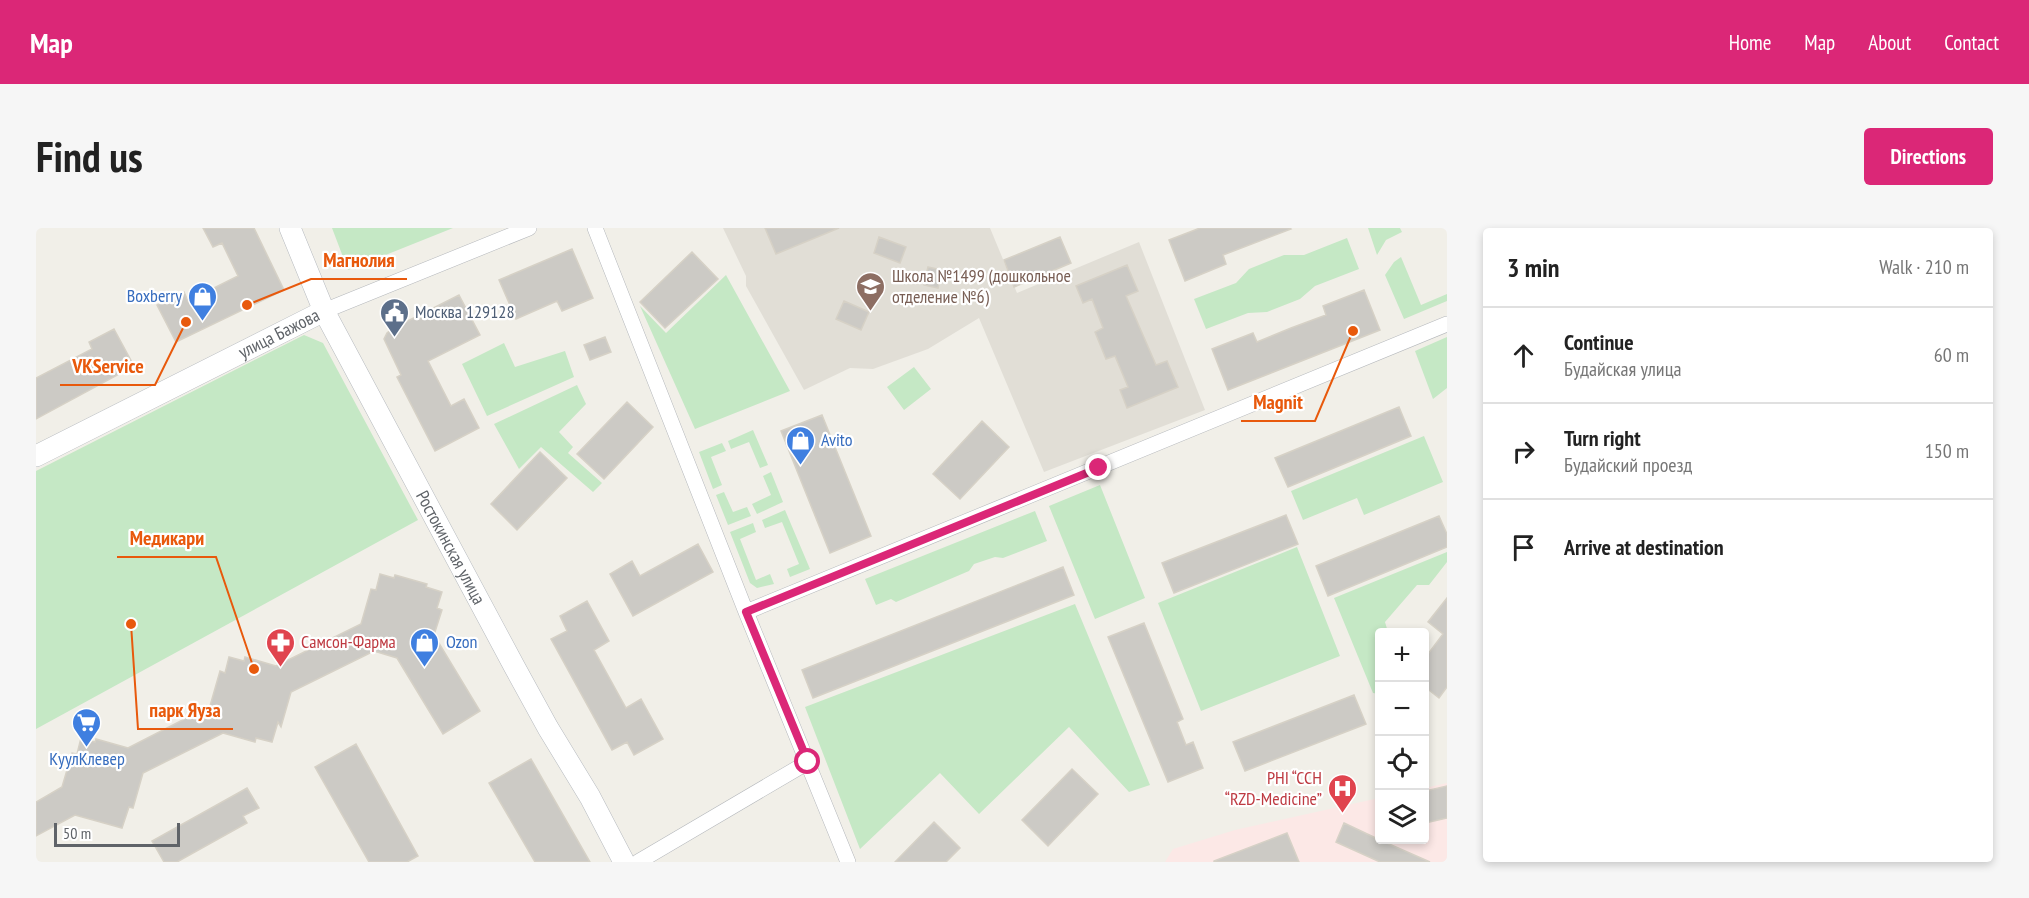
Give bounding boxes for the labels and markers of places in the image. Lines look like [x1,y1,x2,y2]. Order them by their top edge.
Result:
callout: Магнолия [311,241,407,279]
place label: Школа №1499 (дошкольное отделение №6) [892,264,1071,308]
school or university icon: Школа №1499 (дошкольное отделение №6) [855,270,887,312]
shop icon: Boxberry [187,280,219,322]
place label: Boxberry [127,284,182,307]
public building icon: Москва 129128 [378,296,410,338]
place label: Москва 129128 [415,300,515,323]
callout: VKService [60,347,155,385]
callout: Magnit [1241,383,1315,421]
shop icon: Avito [784,424,816,466]
place label: Avito [821,428,853,451]
callout: Медикари [117,519,216,557]
pharmacy icon: Самсон-Фарма [264,626,296,668]
shop icon: Ozon [409,626,441,668]
place label: Самсон-Фарма [301,630,396,653]
place label: Ozon [446,630,478,653]
callout: парк Яуза [138,691,233,729]
supermarket icon: КуулКлевер [71,706,103,748]
place label: КуулКлевер [49,747,125,770]
place label: PHI “CCH “RZD-Medicine” [1225,766,1322,810]
hospital icon: PHI “CCH “RZD-Medicine” [1327,772,1359,814]

